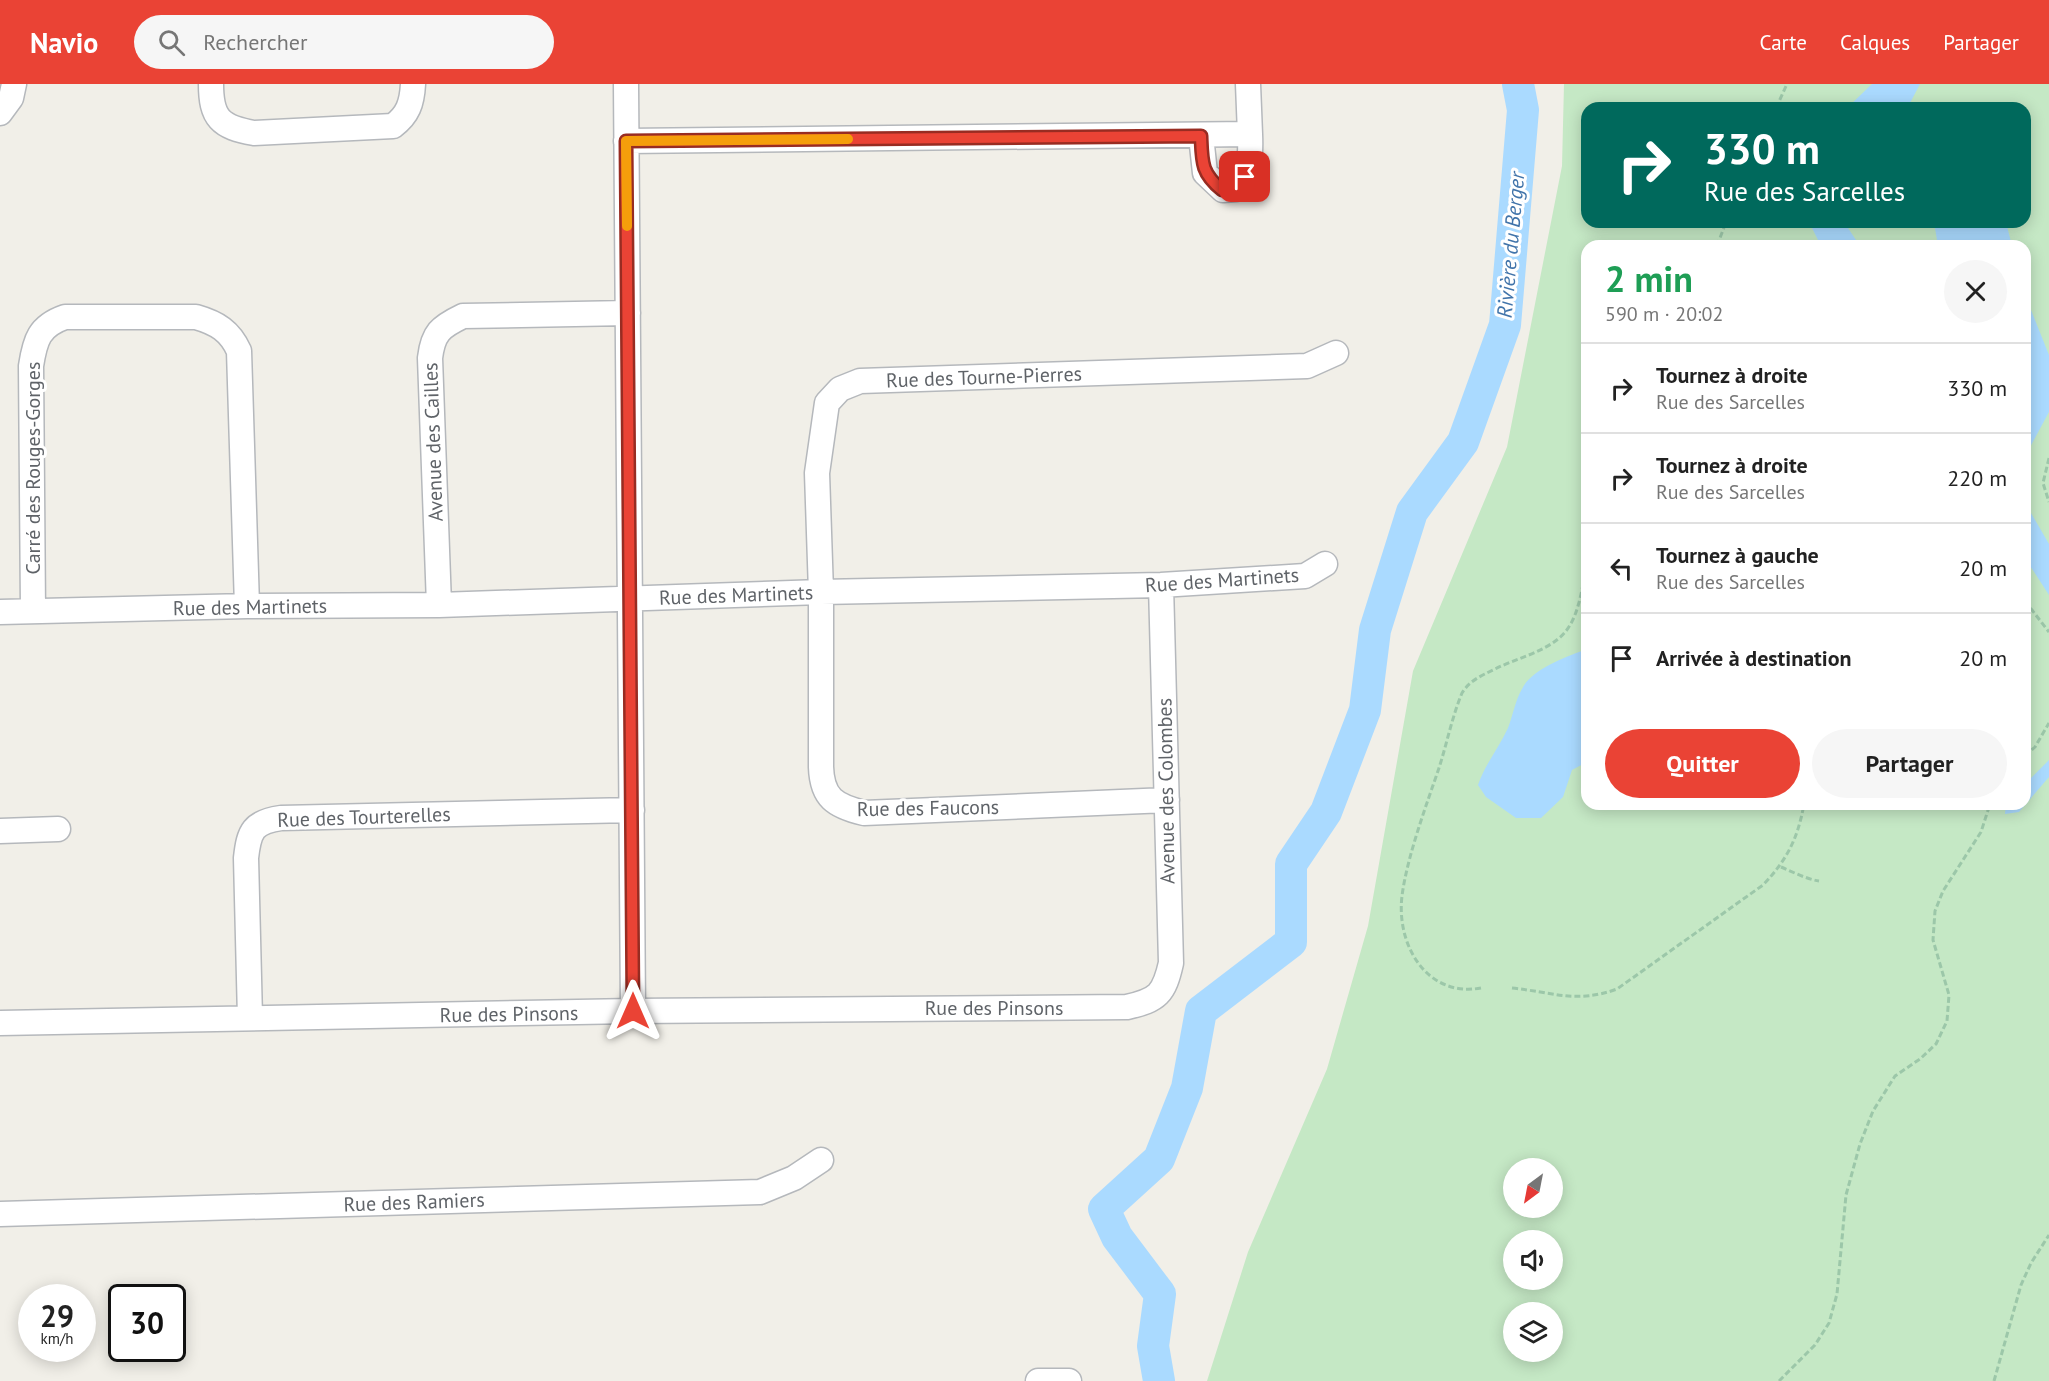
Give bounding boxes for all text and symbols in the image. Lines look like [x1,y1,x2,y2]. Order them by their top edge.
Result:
search box [134,15,554,69]
text: Navio [30,24,98,61]
icon: search [155,26,188,59]
text: Rechercher [203,28,307,56]
text: Carte [1760,29,1807,56]
text: Calques [1840,29,1910,56]
text: Partager [1943,29,2019,56]
text: 330 m [1704,121,1820,176]
icon: right [1605,126,1683,204]
pin [1219,151,1270,202]
icon: arrive [1228,160,1261,193]
water label: Rivière du Berger [1491,169,1531,319]
text: Rue des Sarcelles [1704,174,1905,208]
text: 2 min [1605,255,1693,302]
button: close [1944,260,2007,323]
text: 590 m · 20:02 [1605,301,1723,327]
street label: Rue des Tourne-Pierres [886,361,1082,393]
text: Tournez à droite [1656,361,1808,389]
street label: Carré des Rouges-Gorges [20,362,46,574]
street label: Avenue des Cailles [417,362,449,522]
icon: right [1605,372,1638,405]
text: 330 m [1947,374,2007,402]
text: Rue des Sarcelles [1656,389,1805,415]
text: Tournez à droite [1656,451,1808,479]
icon: right [1605,462,1638,495]
text: 220 m [1947,464,2007,492]
text: Rue des Sarcelles [1656,479,1805,505]
text: Tournez à gauche [1656,541,1819,569]
icon: left [1605,552,1638,585]
text: 20 m [1959,554,2007,582]
street label: Rue des Martinets [1144,562,1300,598]
text: Rue des Sarcelles [1656,569,1805,595]
street label: Rue des Martinets [658,579,814,611]
street label: Rue des Martinets [173,593,327,621]
icon: arrive [1605,642,1638,675]
text: Arrivée à destination [1656,644,1852,672]
text: 20 m [1959,644,2007,672]
street label: Avenue des Colombes [1151,698,1181,884]
button: Quitter [1605,729,1800,798]
button: Partager [1812,729,2007,798]
street label: Rue des Faucons [857,794,999,822]
street label: Rue des Tourterelles [277,801,451,833]
position arrow [601,979,665,1043]
street label: Rue des Pinsons [925,995,1063,1021]
street label: Rue des Pinsons [439,1000,579,1028]
north arrow [1503,1158,1563,1218]
map controls [1503,1158,1563,1362]
street label: Rue des Ramiers [343,1187,485,1217]
button: sound [1503,1230,1563,1290]
speed limit sign: 30 [108,1284,186,1362]
text: 29 [40,1296,74,1335]
button: layers [1503,1302,1563,1362]
text: km/h [41,1329,73,1348]

